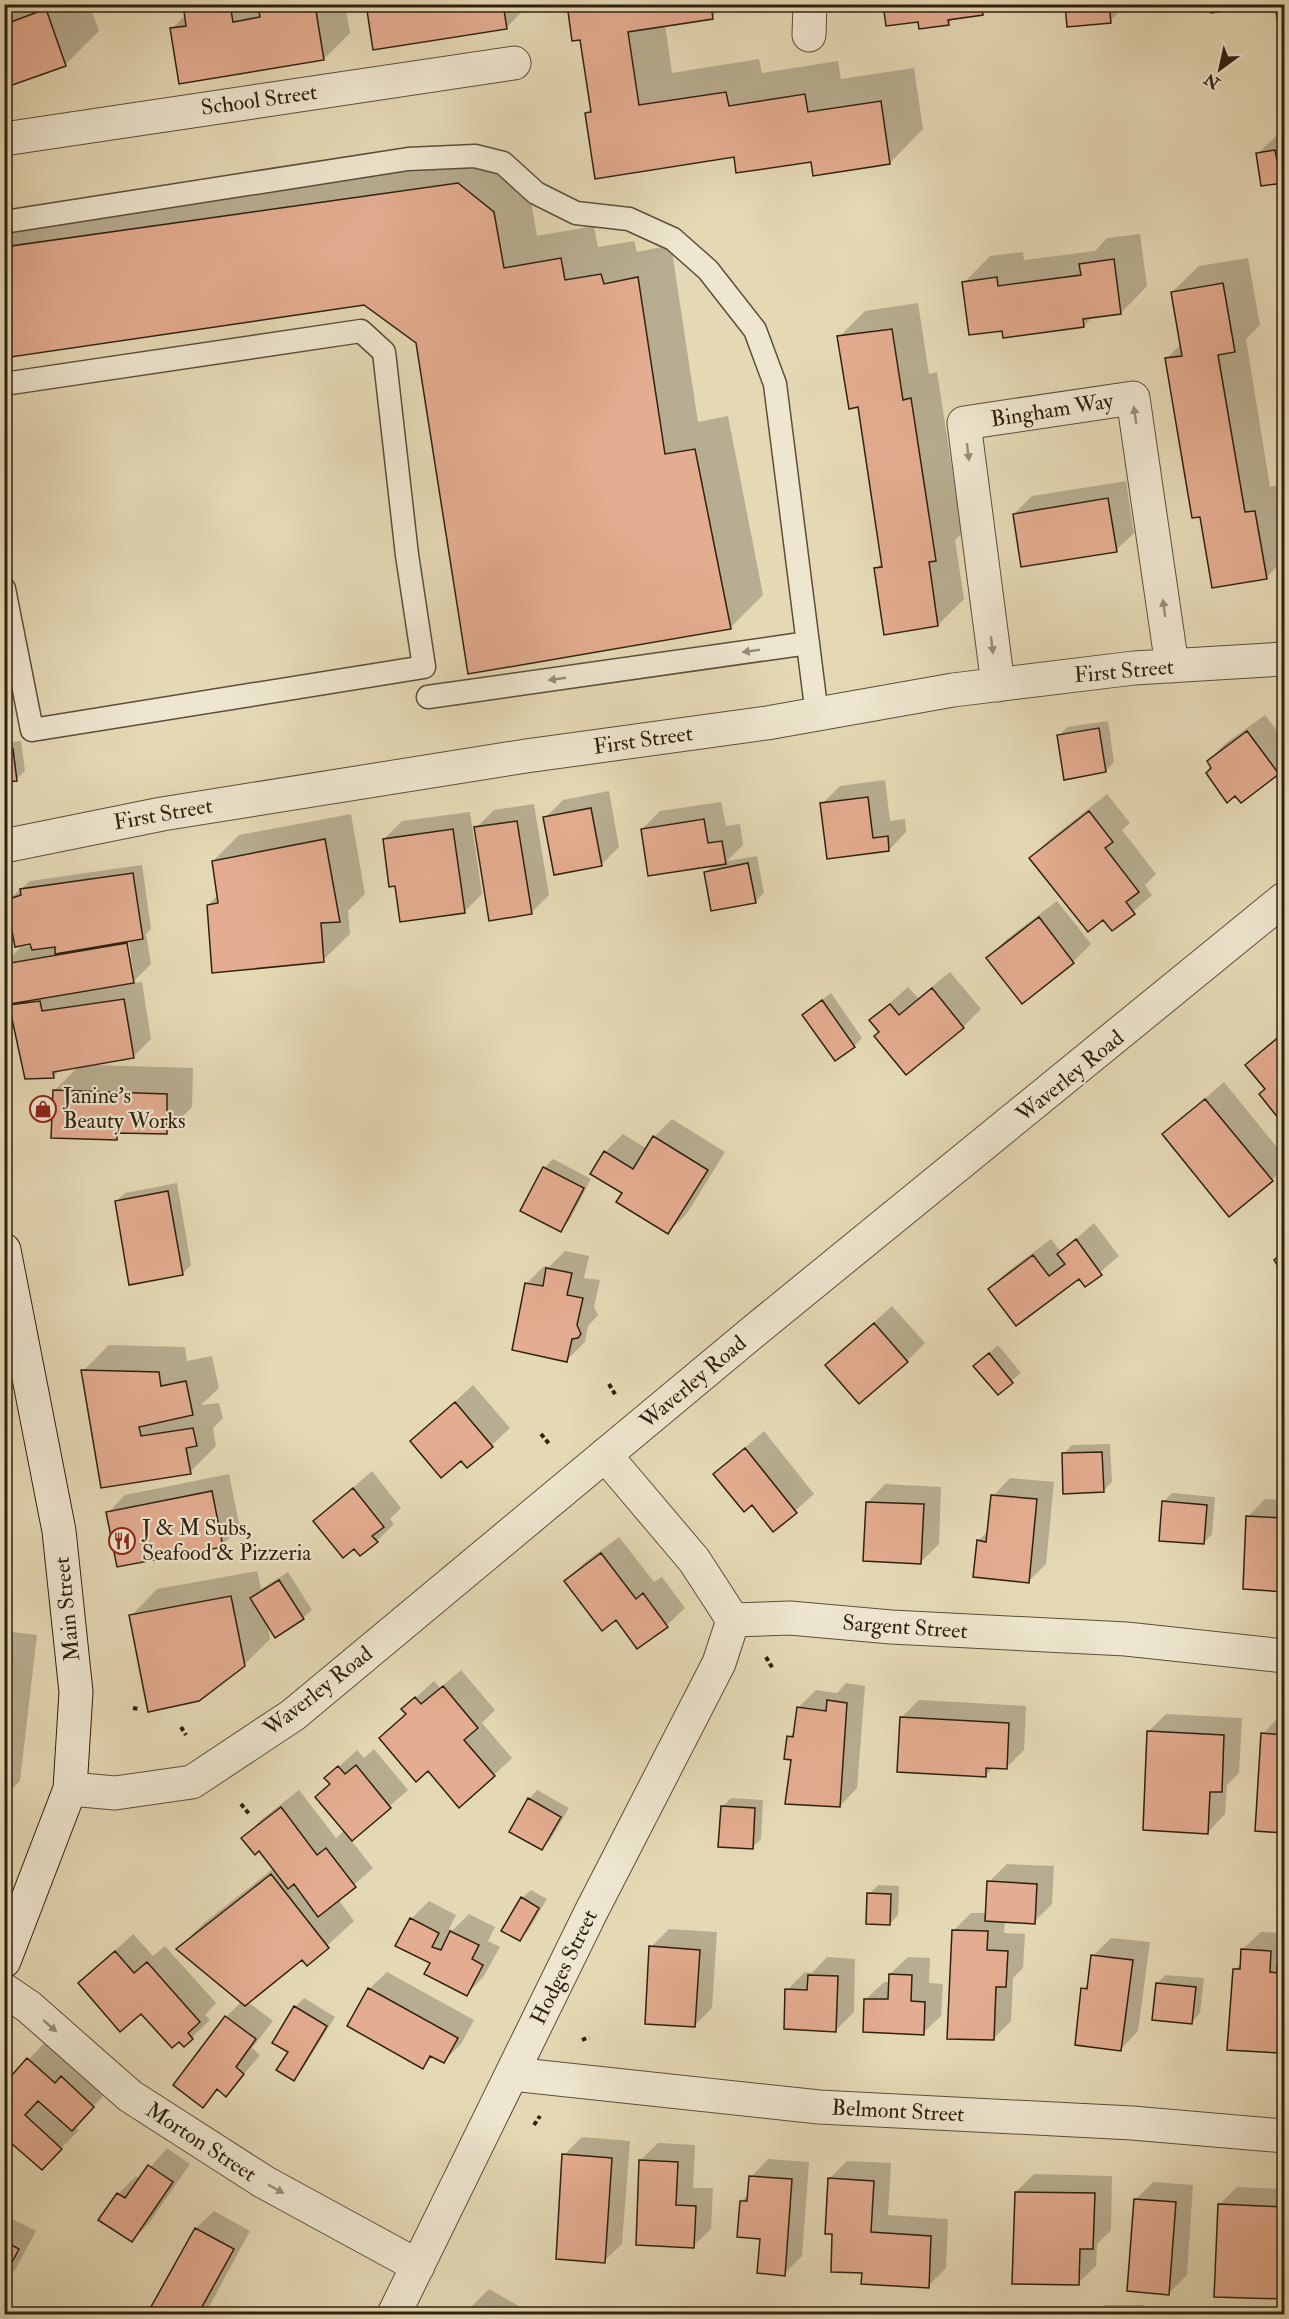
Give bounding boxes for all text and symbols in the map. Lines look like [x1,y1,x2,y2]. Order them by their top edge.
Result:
north arrow [1190,39,1250,99]
text: N [1200,68,1225,94]
street label: School Street [199,78,319,122]
street label: Bingham Way [989,386,1116,433]
one-way arrow [1131,405,1140,424]
one-way arrow [963,442,973,461]
one-way arrow [1159,598,1168,617]
one-way arrow [988,636,997,655]
one-way arrow [741,647,760,656]
street label: First Street [1073,653,1175,689]
one-way arrow [548,674,567,683]
street label: First Street [592,719,694,761]
street label: First Street [111,792,215,836]
street label: Waverley Road [1010,1024,1130,1129]
place label: Janine's Beauty Works [62,1082,185,1135]
shop icon: Janine's Beauty Works [28,1094,58,1124]
street label: Waverley Road [633,1329,752,1435]
place label: J & M Subs, Seafood & Pizzeria [141,1514,312,1567]
restaurant icon: J & M Subs, Seafood & Pizzeria [107,1526,137,1556]
street label: Main Street [48,1555,86,1663]
street label: Sargent Street [841,1609,969,1645]
street label: Waverley Road [257,1640,378,1743]
street label: Hodges Street [524,1905,604,2029]
one-way arrow [42,2019,57,2032]
street label: Belmont Street [831,2094,965,2128]
street label: Morton Street [140,2096,262,2188]
one-way arrow [268,2184,285,2194]

